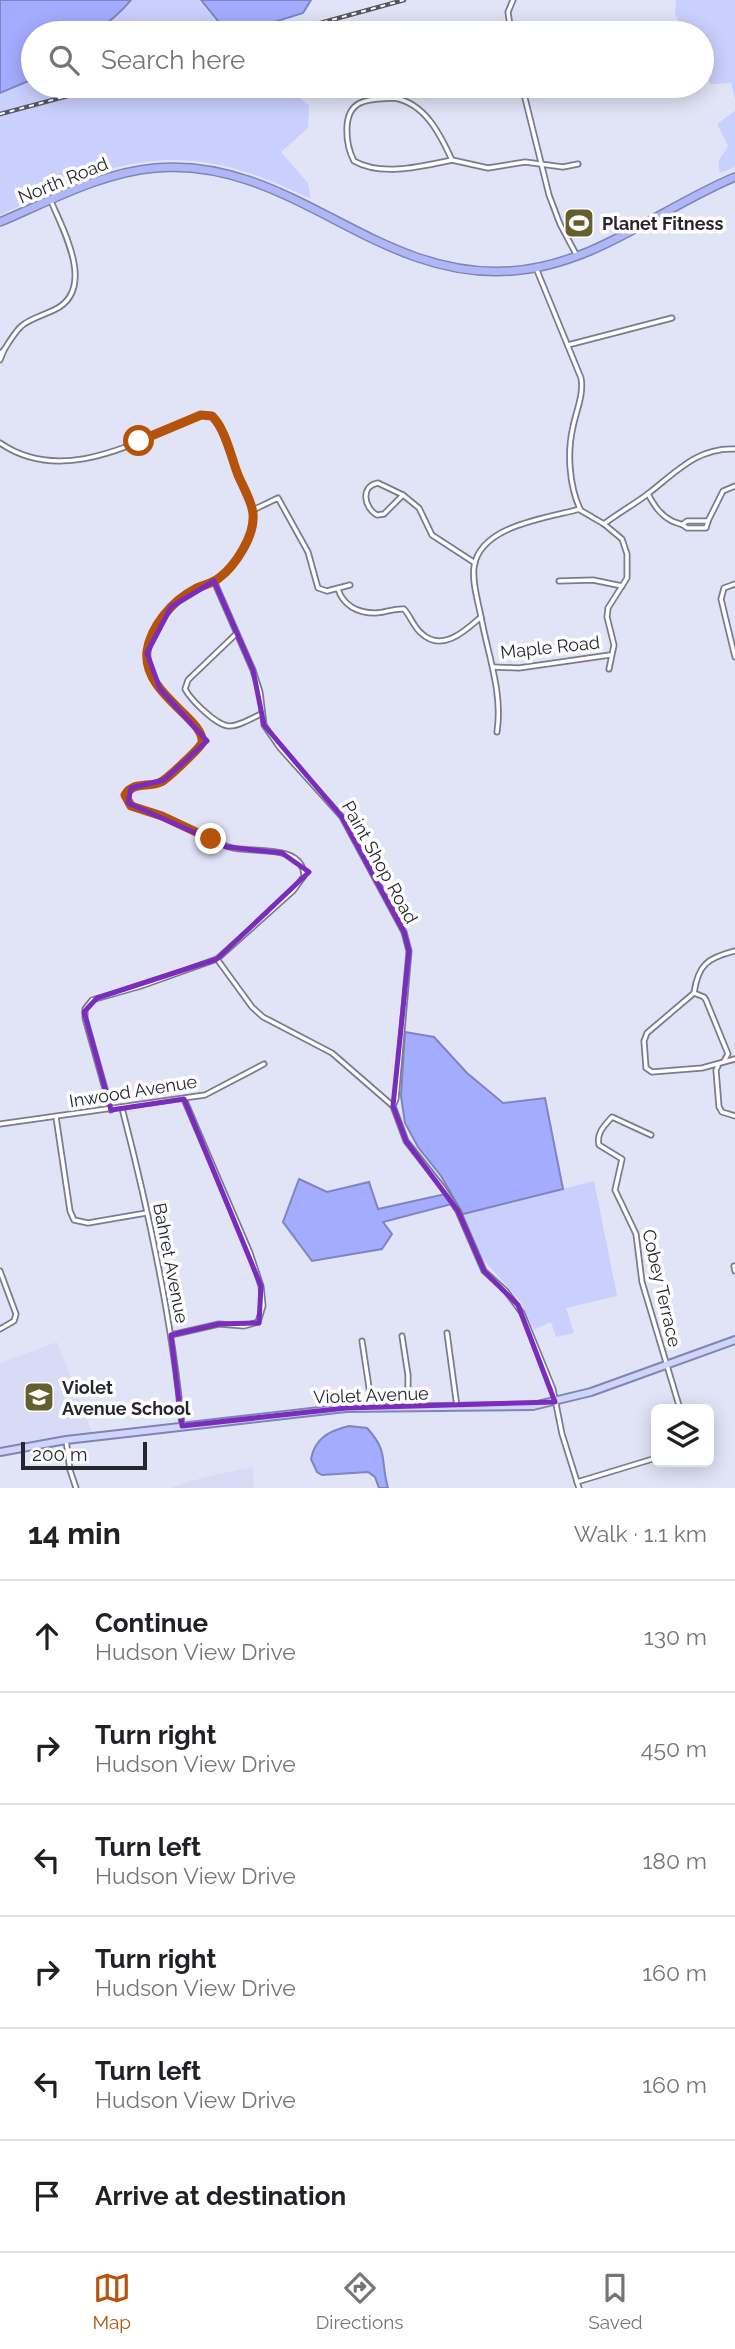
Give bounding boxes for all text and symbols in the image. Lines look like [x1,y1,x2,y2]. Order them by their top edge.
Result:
search box [21,21,714,98]
icon: search [45,41,83,79]
text: Search here [101,45,245,75]
street label: North Road [15,152,111,208]
sports icon: Planet Fitness [562,206,596,240]
place label: Planet Fitness [602,213,723,234]
route start [123,425,154,456]
street label: Maple Road [499,631,601,663]
street label: Paint Shop Road [338,797,422,927]
route end [195,823,226,854]
street label: Inwood Avenue [68,1070,199,1111]
street label: Bahret Avenue [149,1201,193,1325]
street label: Cobey Terrace [638,1227,686,1349]
place label: Violet Avenue School [62,1377,191,1419]
school or university icon: Violet Avenue School [22,1380,56,1414]
street label: Violet Avenue [313,1382,429,1408]
map controls [651,1404,714,1467]
button: layers [651,1404,714,1467]
scale bar [21,1439,147,1471]
text: 200 m [32,1443,87,1465]
text: 14 min [28,1516,121,1551]
text: Walk · 1.1 km [574,1520,707,1547]
text: Continue [95,1608,208,1638]
icon: ahead [28,1617,66,1655]
text: 130 m [644,1623,707,1650]
text: Hudson View Drive [95,1638,296,1665]
text: Turn right [95,1720,216,1750]
icon: right [28,1729,66,1767]
text: 450 m [641,1735,707,1762]
text: Hudson View Drive [95,1750,296,1777]
text: Turn left [95,1832,201,1862]
icon: left [28,1841,66,1879]
text: 180 m [642,1847,707,1874]
text: Hudson View Drive [95,1862,296,1889]
text: Turn right [95,1944,216,1974]
icon: right [28,1953,66,1991]
text: 160 m [642,1959,707,1986]
text: Hudson View Drive [95,1974,296,2001]
text: Turn left [95,2056,201,2086]
icon: left [28,2065,66,2103]
text: 160 m [642,2071,707,2098]
text: Hudson View Drive [95,2086,296,2113]
icon: arrive [28,2177,66,2215]
text: Arrive at destination [95,2181,346,2211]
tab: Map [92,2269,131,2333]
tab: Directions [316,2269,404,2333]
tab: Saved [588,2269,643,2333]

